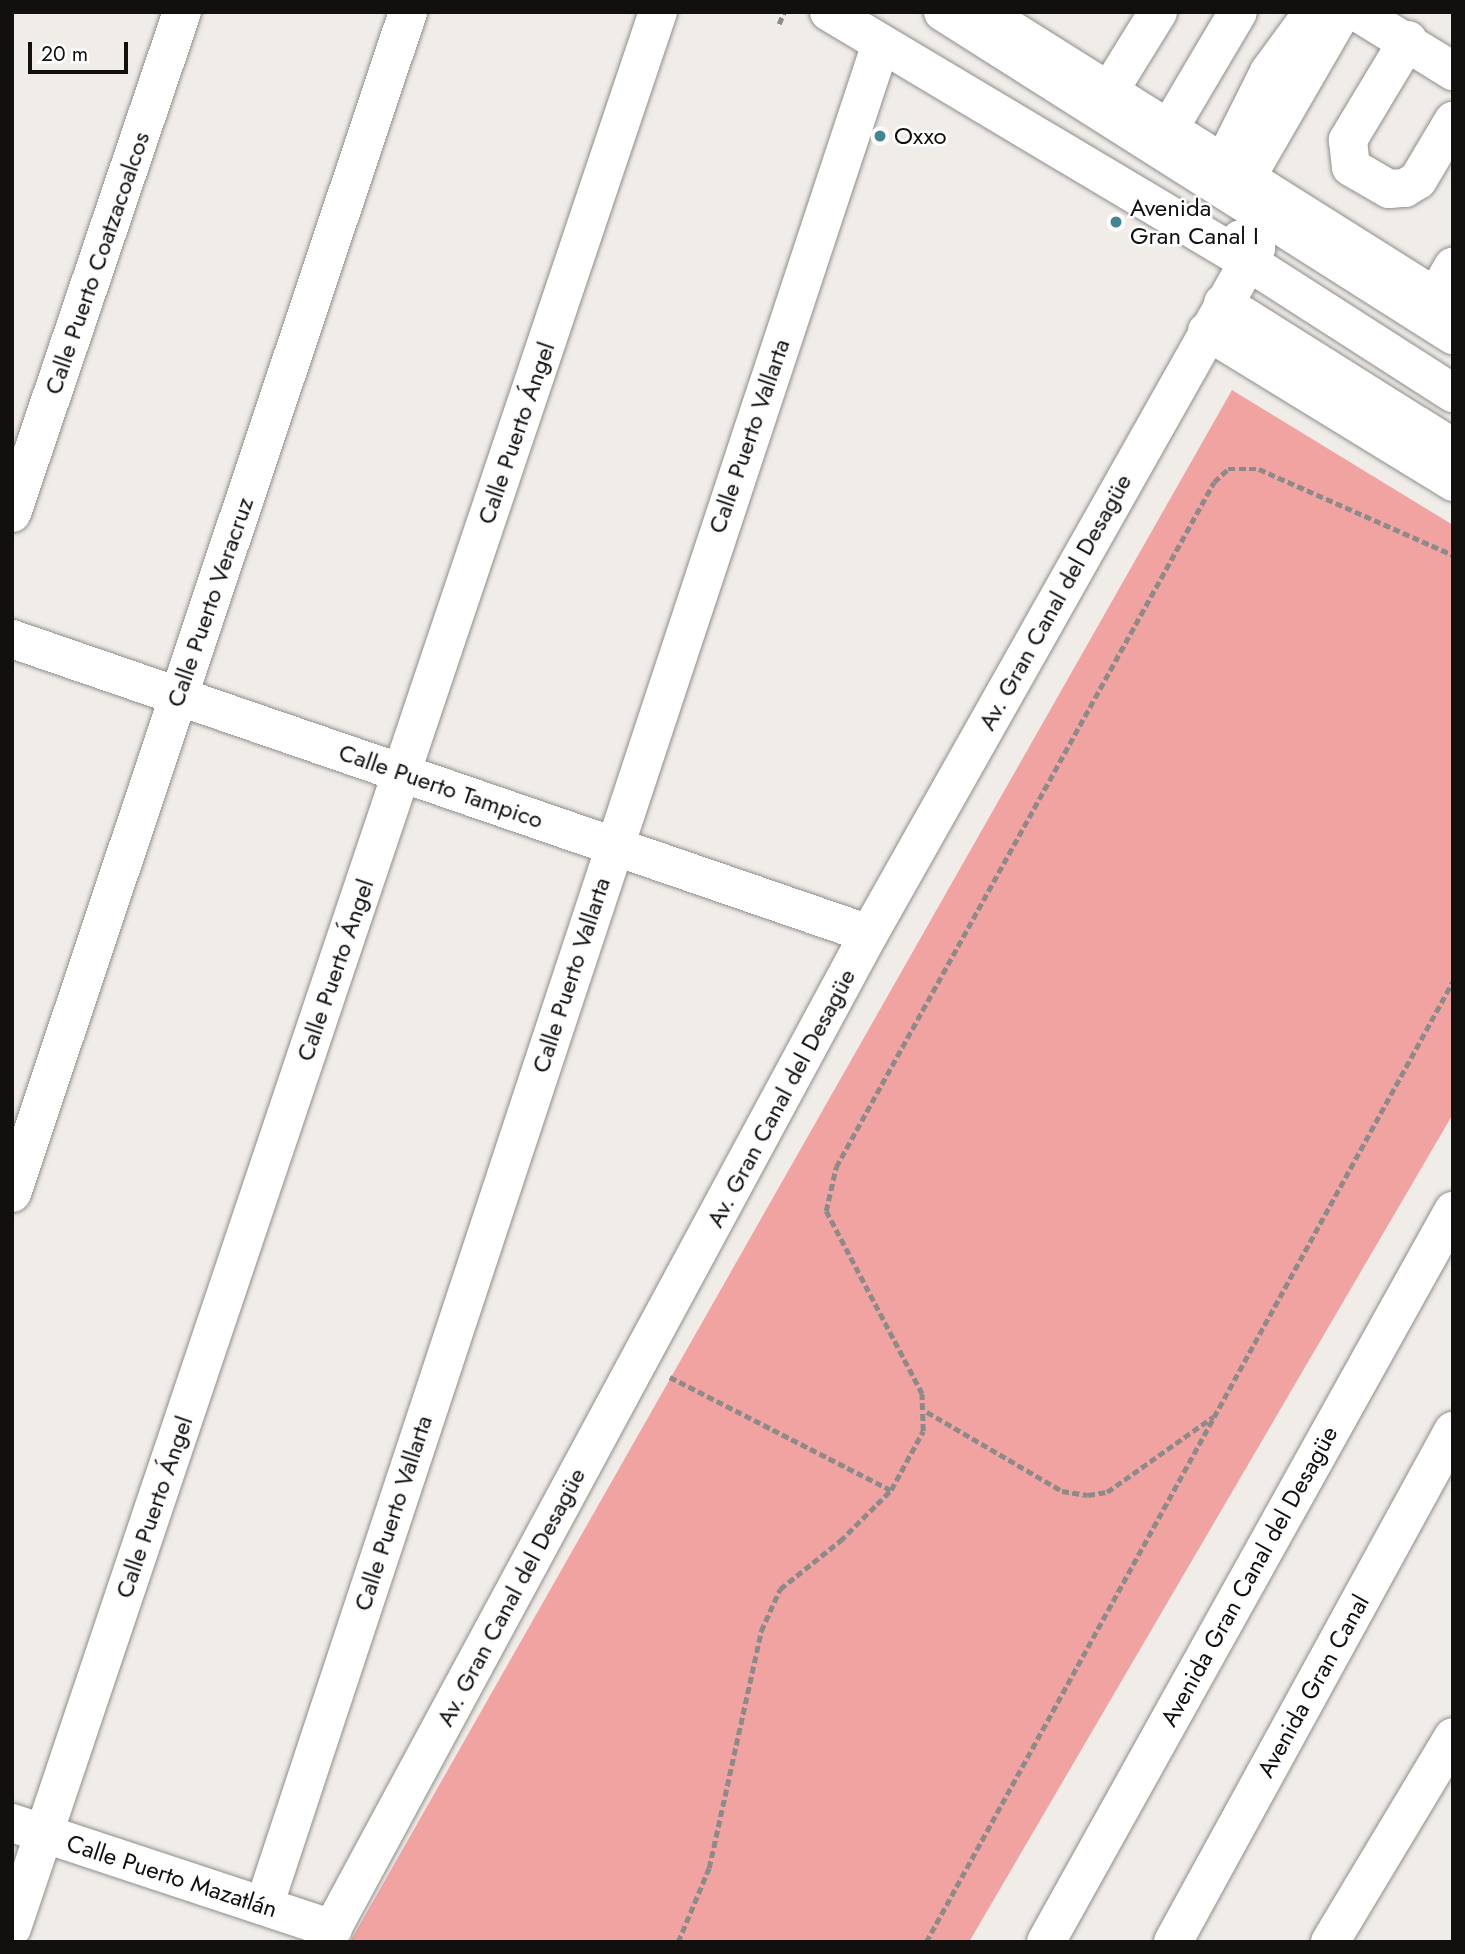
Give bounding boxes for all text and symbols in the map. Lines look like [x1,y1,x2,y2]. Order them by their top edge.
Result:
scale bar [32,28,131,72]
text: 20 m [41,39,88,69]
place label: Oxxo [894,122,947,150]
street label: Calle Puerto Coatzacoalcos [38,128,156,398]
marker: Oxxo [872,128,888,144]
place label: Avenida Gran Canal I [1130,194,1259,250]
marker: Avenida Gran Canal I [1108,214,1124,230]
street label: Calle Puerto Vallarta [702,335,796,537]
street label: Calle Puerto Ángel [471,338,561,528]
street label: Av. Gran Canal del Desagüe [972,469,1138,735]
street label: Calle Puerto Veracruz [161,493,259,711]
street label: Calle Puerto Tampico [335,738,547,834]
street label: Calle Puerto Vallarta [526,874,616,1076]
street label: Calle Puerto Ángel [290,875,380,1065]
street label: Av. Gran Canal del Desagüe [701,964,861,1232]
street label: Calle Puerto Ángel [109,1412,199,1602]
street label: Calle Puerto Vallarta [348,1412,438,1614]
street label: Avenida Gran Canal del Desagüe [1154,1421,1344,1731]
street label: Av. Gran Canal del Desagüe [431,1463,591,1731]
street label: Avenida Gran Canal [1251,1590,1375,1782]
street label: Calle Puerto Mazatlán [63,1828,281,1924]

